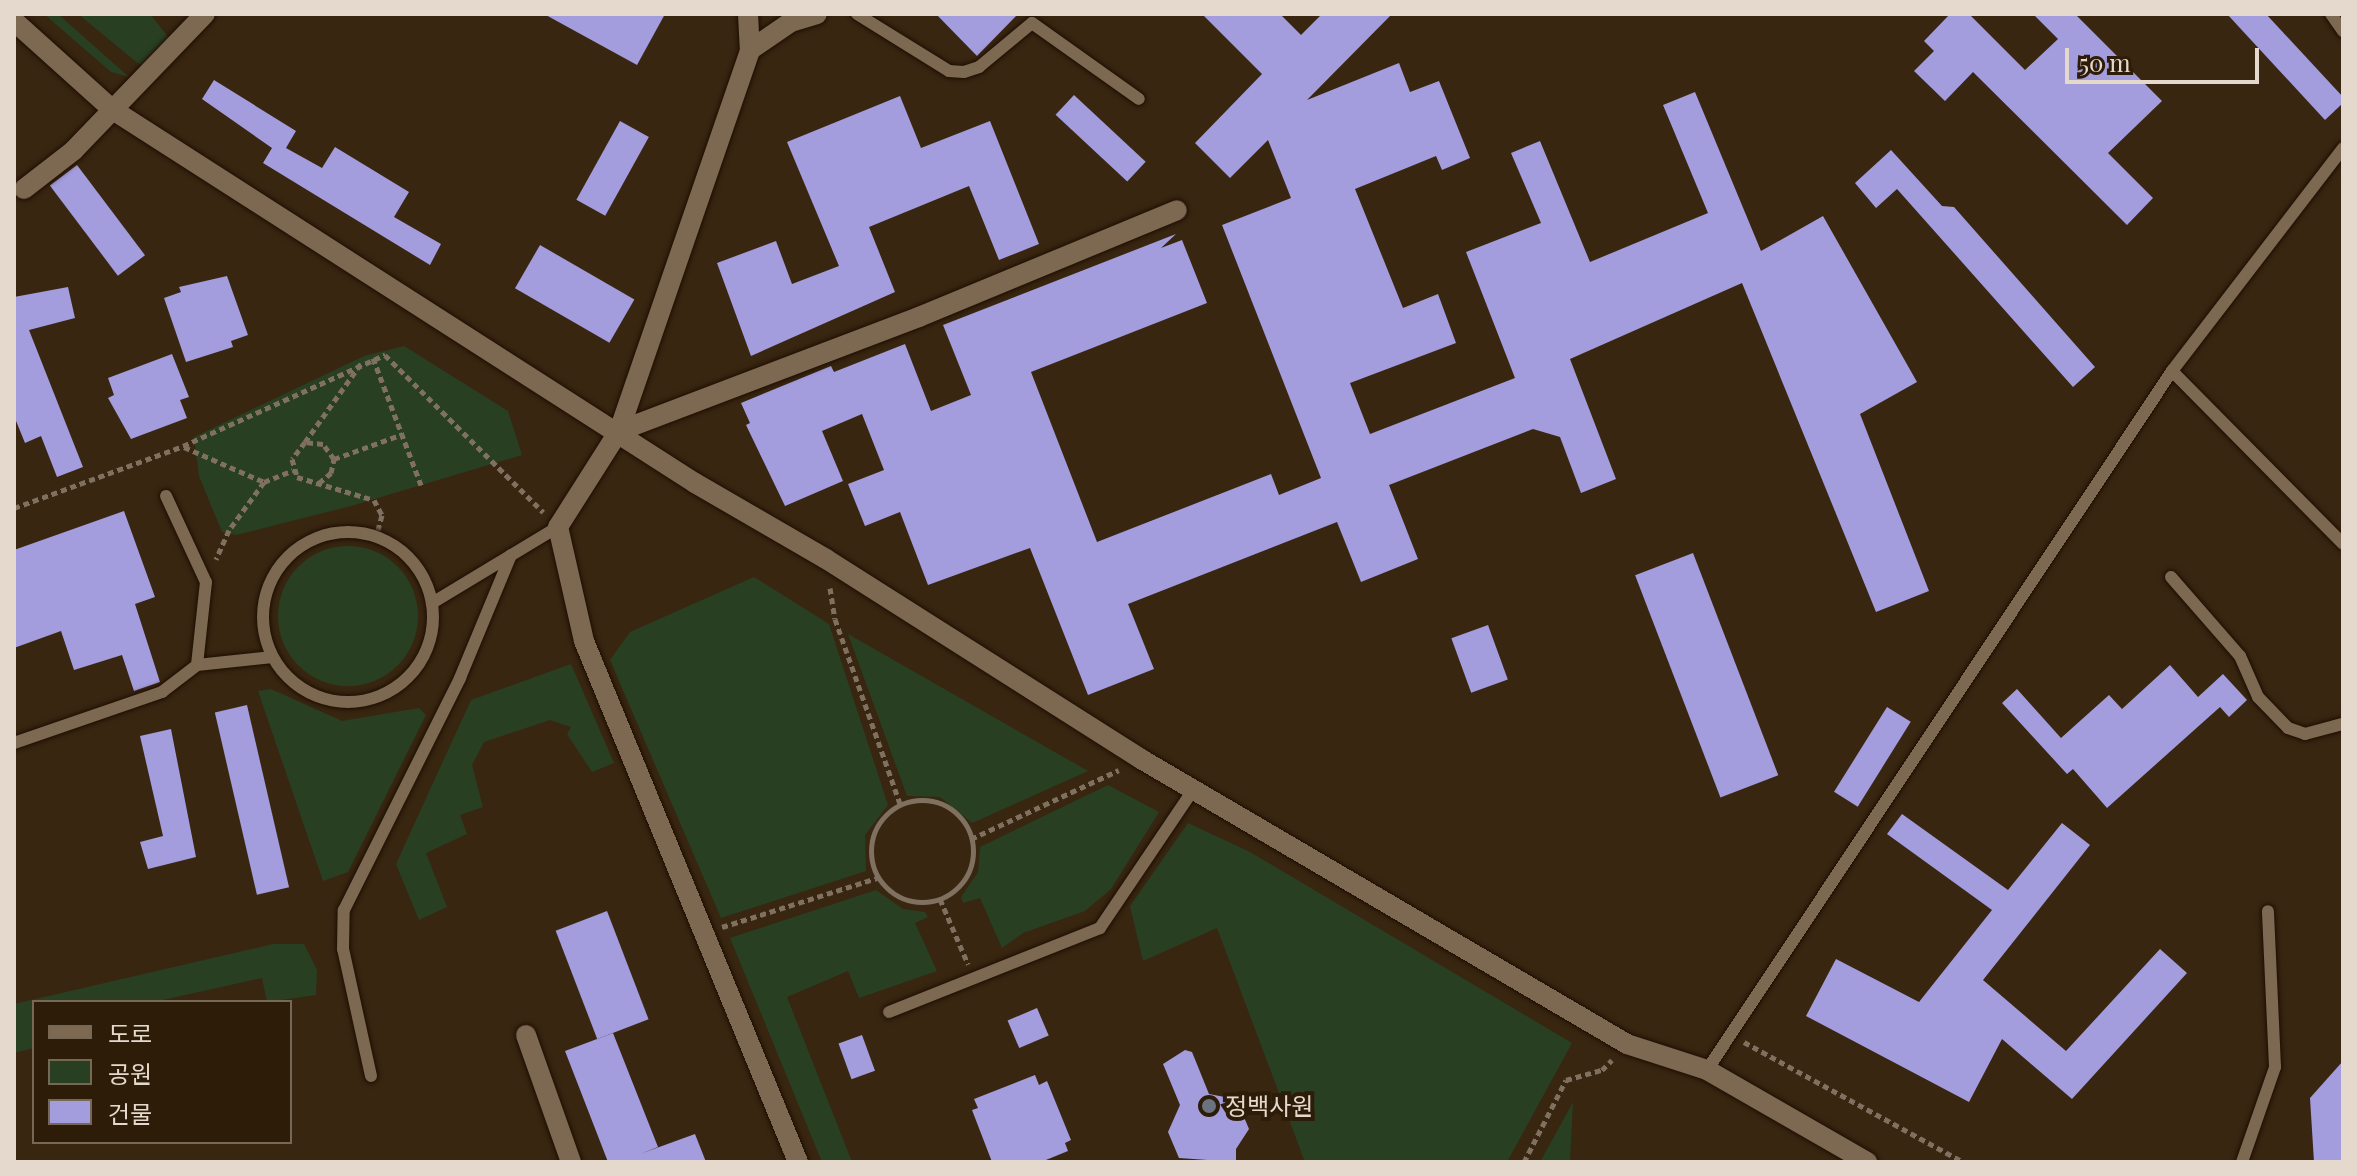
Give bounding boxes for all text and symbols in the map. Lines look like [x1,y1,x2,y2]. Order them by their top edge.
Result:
scale bar [2069,32,2263,82]
text: 50 m [2079,46,2131,78]
legend [32,1000,292,1144]
text: 도로 [108,1017,152,1049]
text: 공원 [108,1057,152,1089]
place label: 정백사원 [1225,1092,1313,1120]
text: 건물 [108,1097,152,1129]
marker: 정백사원 [1200,1097,1218,1115]

